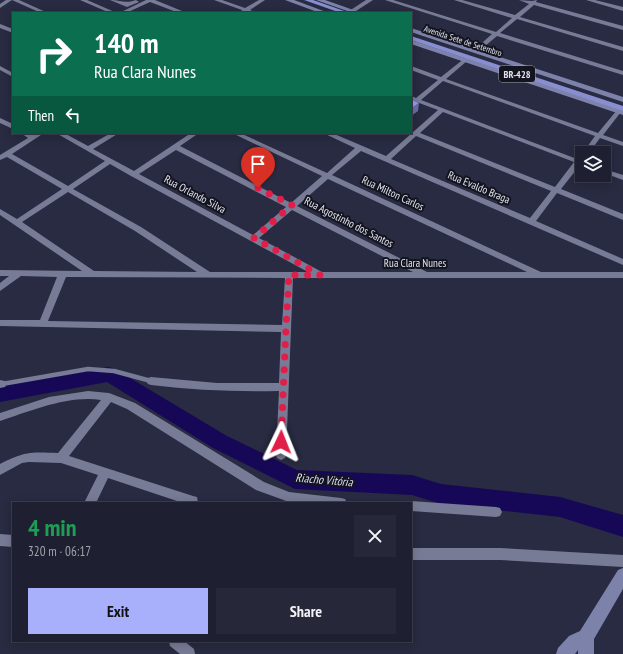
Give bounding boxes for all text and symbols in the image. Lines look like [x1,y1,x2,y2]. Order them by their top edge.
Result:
street label: Avenida Sete de Setembro [423,23,504,58]
text: 140 m [94,24,158,61]
icon: right [28,28,80,80]
text: Rua Clara Nunes [94,60,196,83]
road number: BR-428 [499,66,535,82]
icon: left [62,104,84,126]
text: Then [28,106,54,125]
map controls [575,146,611,182]
button: layers [575,146,611,182]
pin [241,147,275,188]
icon: arrive [247,153,269,175]
street label: Rua Evaldo Braga [446,168,512,206]
street label: Rua Orlando Silva [162,172,228,216]
street label: Rua Milton Carlos [360,173,427,214]
street label: Rua Agostinho dos Santos [302,194,396,251]
street label: Rua Clara Nunes [384,256,446,270]
position arrow [260,421,302,463]
water label: Riacho Vitória [295,470,354,490]
text: 4 min [28,512,76,543]
button: close [354,515,396,557]
text: 320 m · 06:17 [28,543,91,560]
button: Exit [28,588,208,634]
button: Share [216,588,396,634]

